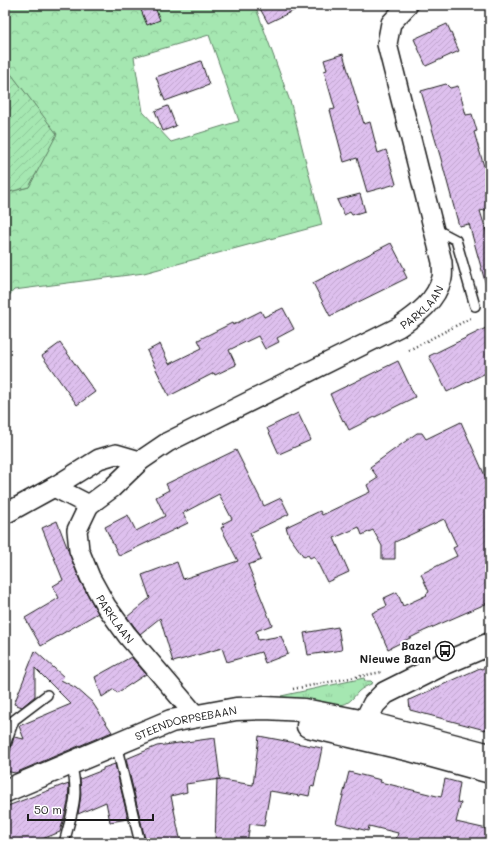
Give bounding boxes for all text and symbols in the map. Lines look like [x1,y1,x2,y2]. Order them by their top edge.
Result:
street label: PARKLAAN [397,282,446,332]
street label: PARKLAAN [93,592,138,646]
place label: Bazel Nieuwe Baan [360,638,431,666]
bus stop icon: Bazel Nieuwe Baan [434,640,456,662]
street label: STEENDORPSEBAAN [132,701,238,743]
scale bar [28,796,153,822]
text: 50 m [34,801,62,817]

